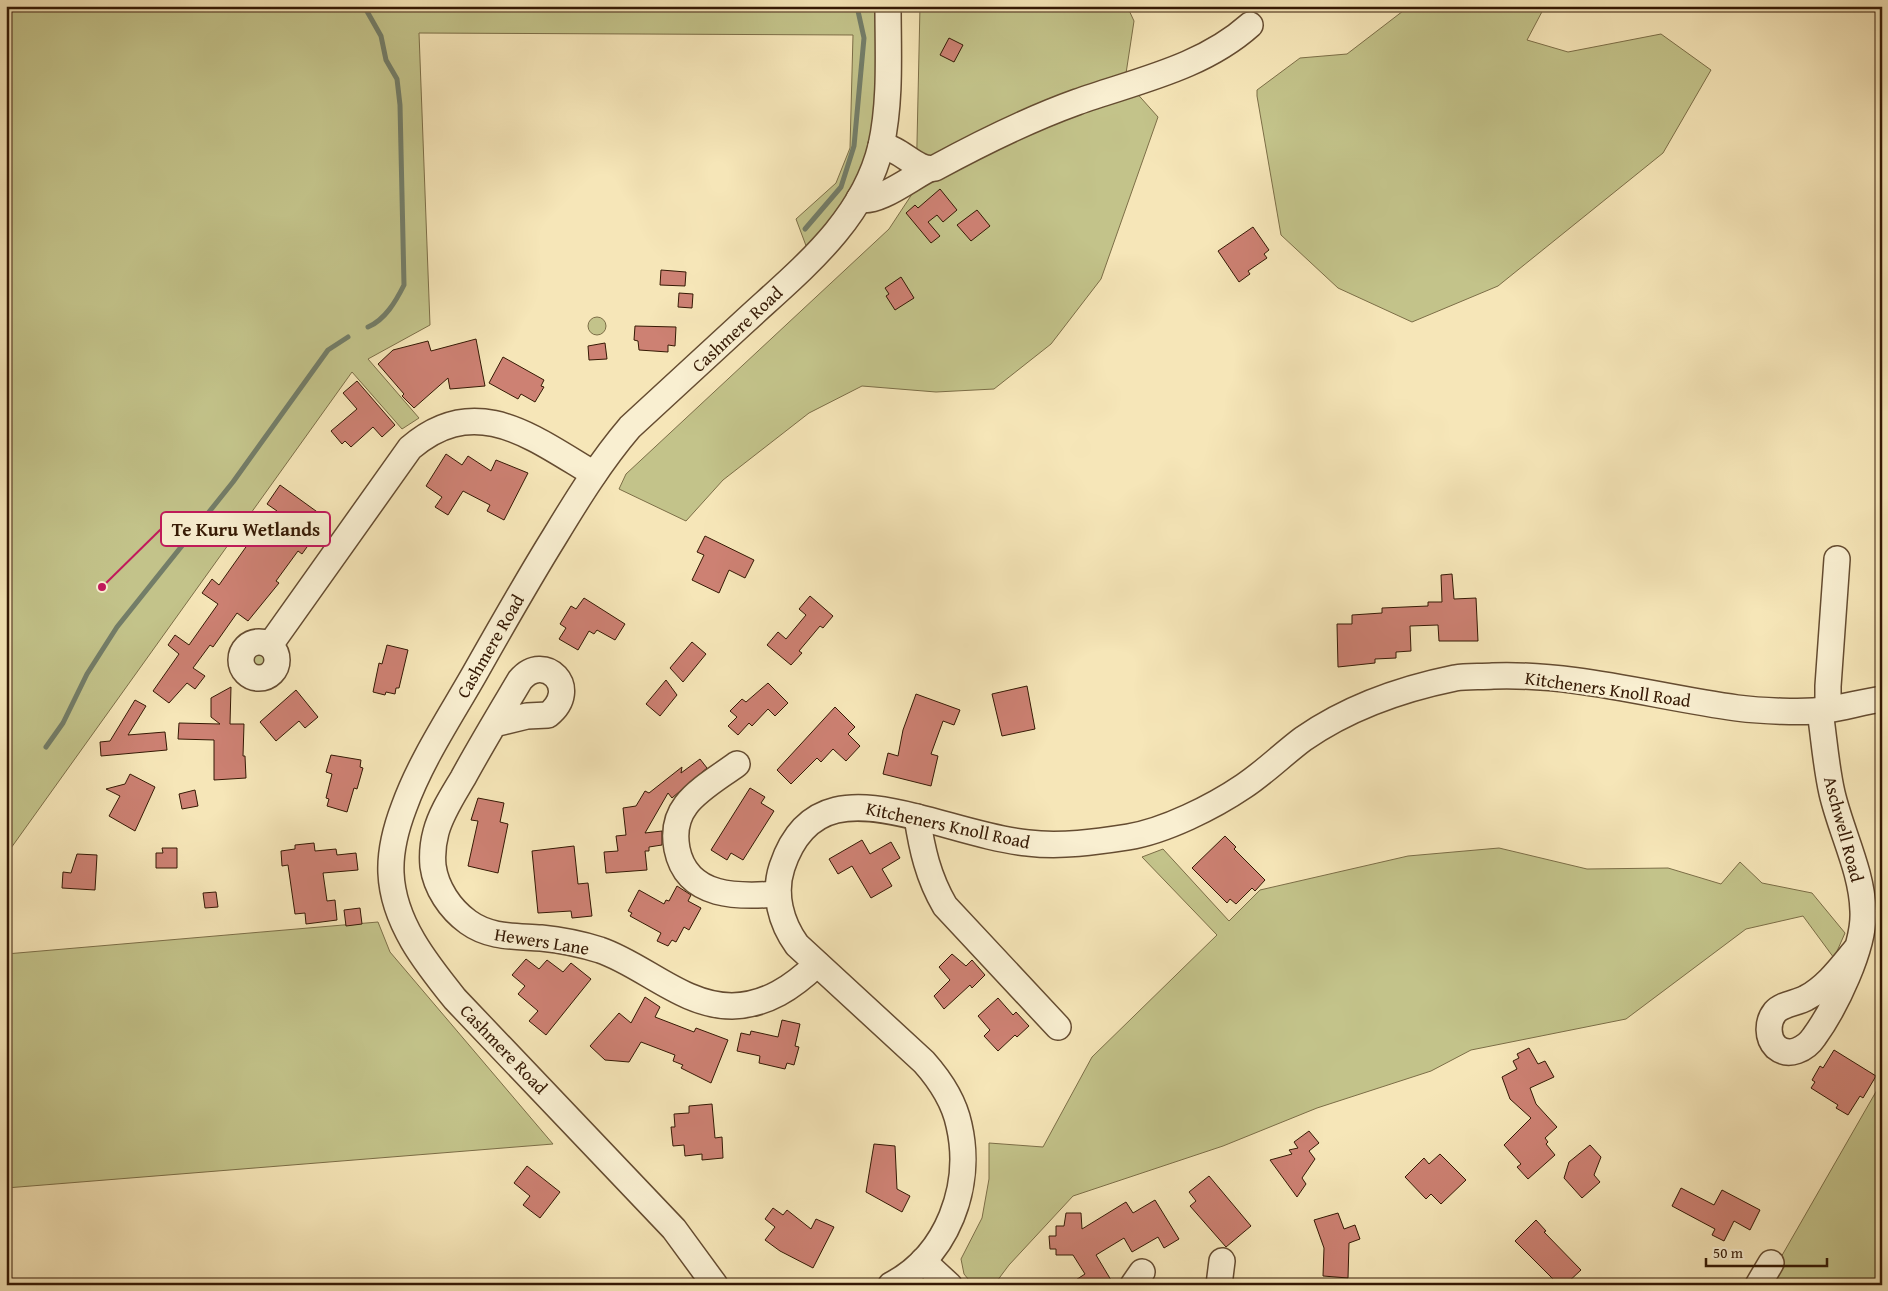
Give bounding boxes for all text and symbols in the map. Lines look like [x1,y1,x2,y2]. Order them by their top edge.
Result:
street label: Cashmere Road [685,279,789,378]
callout: Te Kuru Wetlands [161,512,330,546]
text: Te Kuru Wetlands [172,515,320,543]
street label: Cashmere Road [449,589,531,703]
street label: Kitcheners Knoll Road [1523,664,1693,714]
street label: Aschwell Road [1817,773,1871,885]
street label: Kitcheners Knoll Road [863,794,1033,856]
street label: Hewers Lane [493,920,591,962]
street label: Cashmere Road [454,998,554,1100]
scale bar [1706,1236,1827,1268]
text: 50 m [1713,1242,1744,1263]

